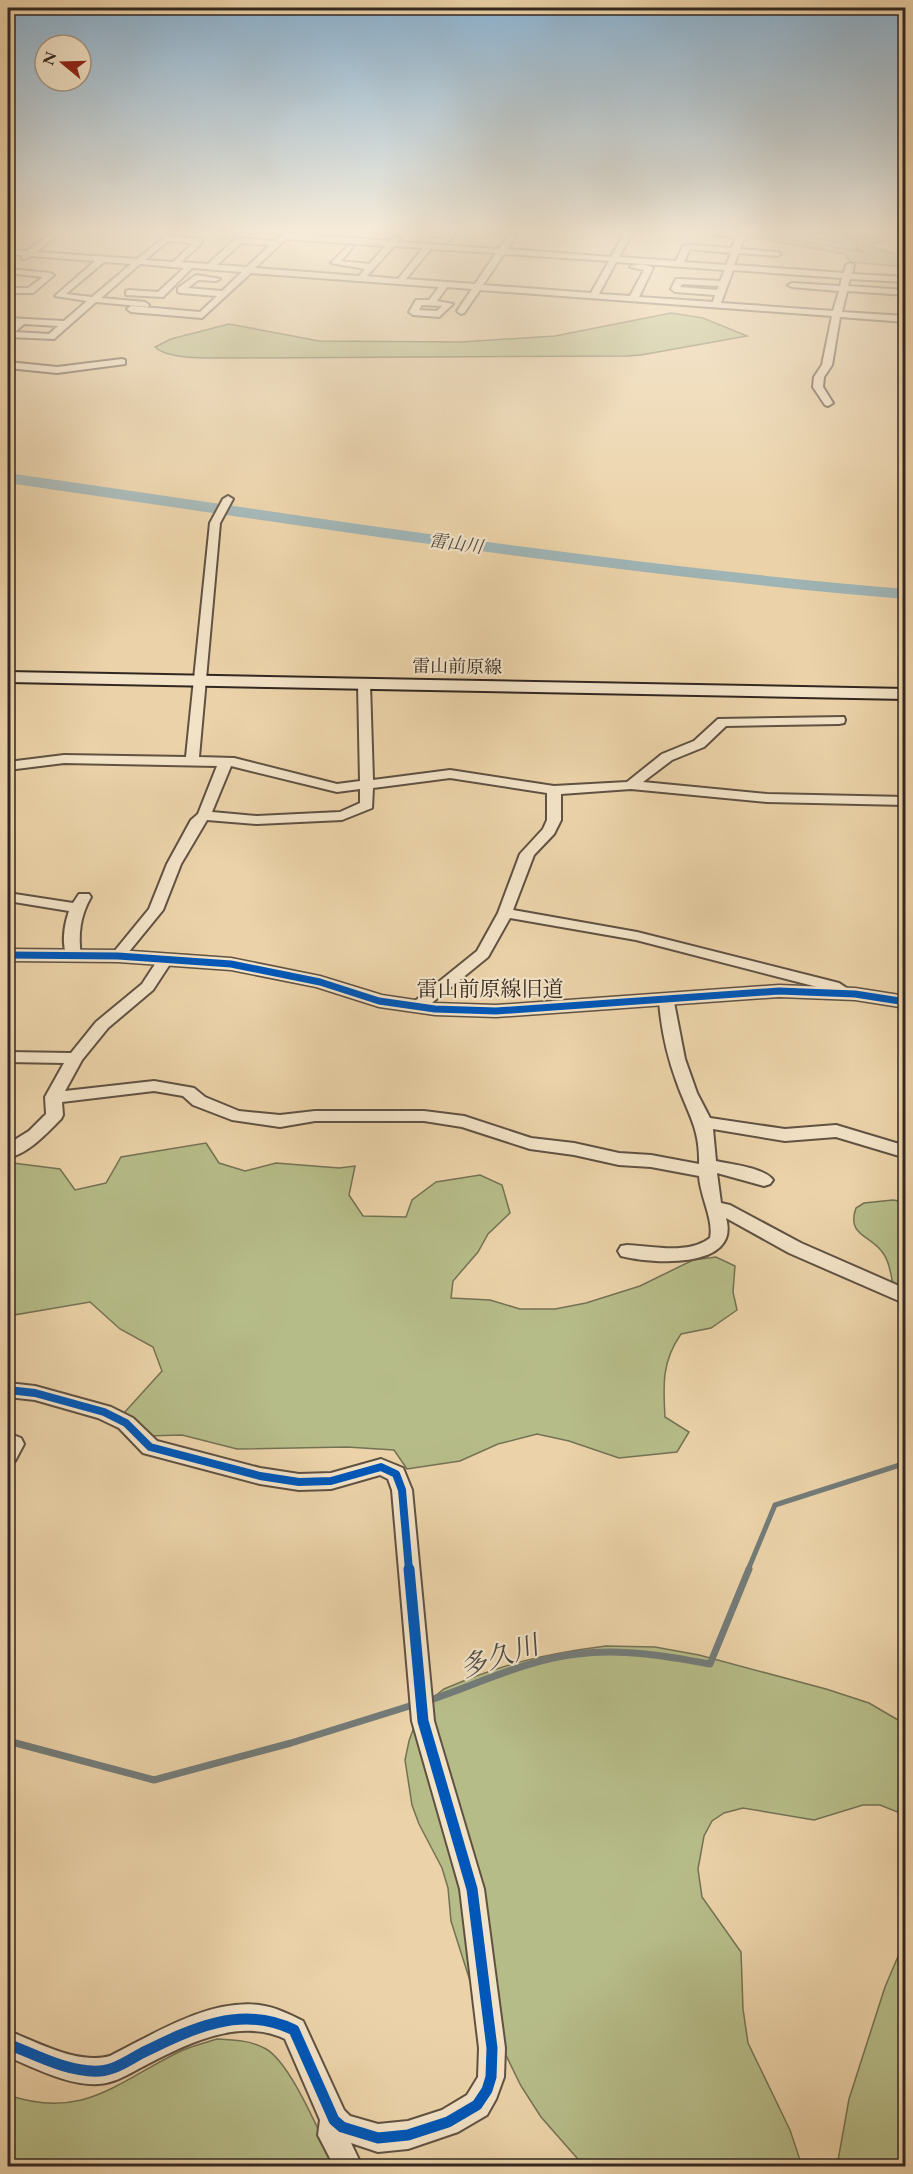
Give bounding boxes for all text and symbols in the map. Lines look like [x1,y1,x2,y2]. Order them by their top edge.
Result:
north arrow [33,33,93,93]
text: N [37,49,61,68]
water label: 雷山川 [428,528,486,558]
street label: 雷山前原線 [412,654,502,678]
street label: 雷山前原線旧道 [417,975,564,1002]
water label: 多久川 [455,1626,546,1685]

